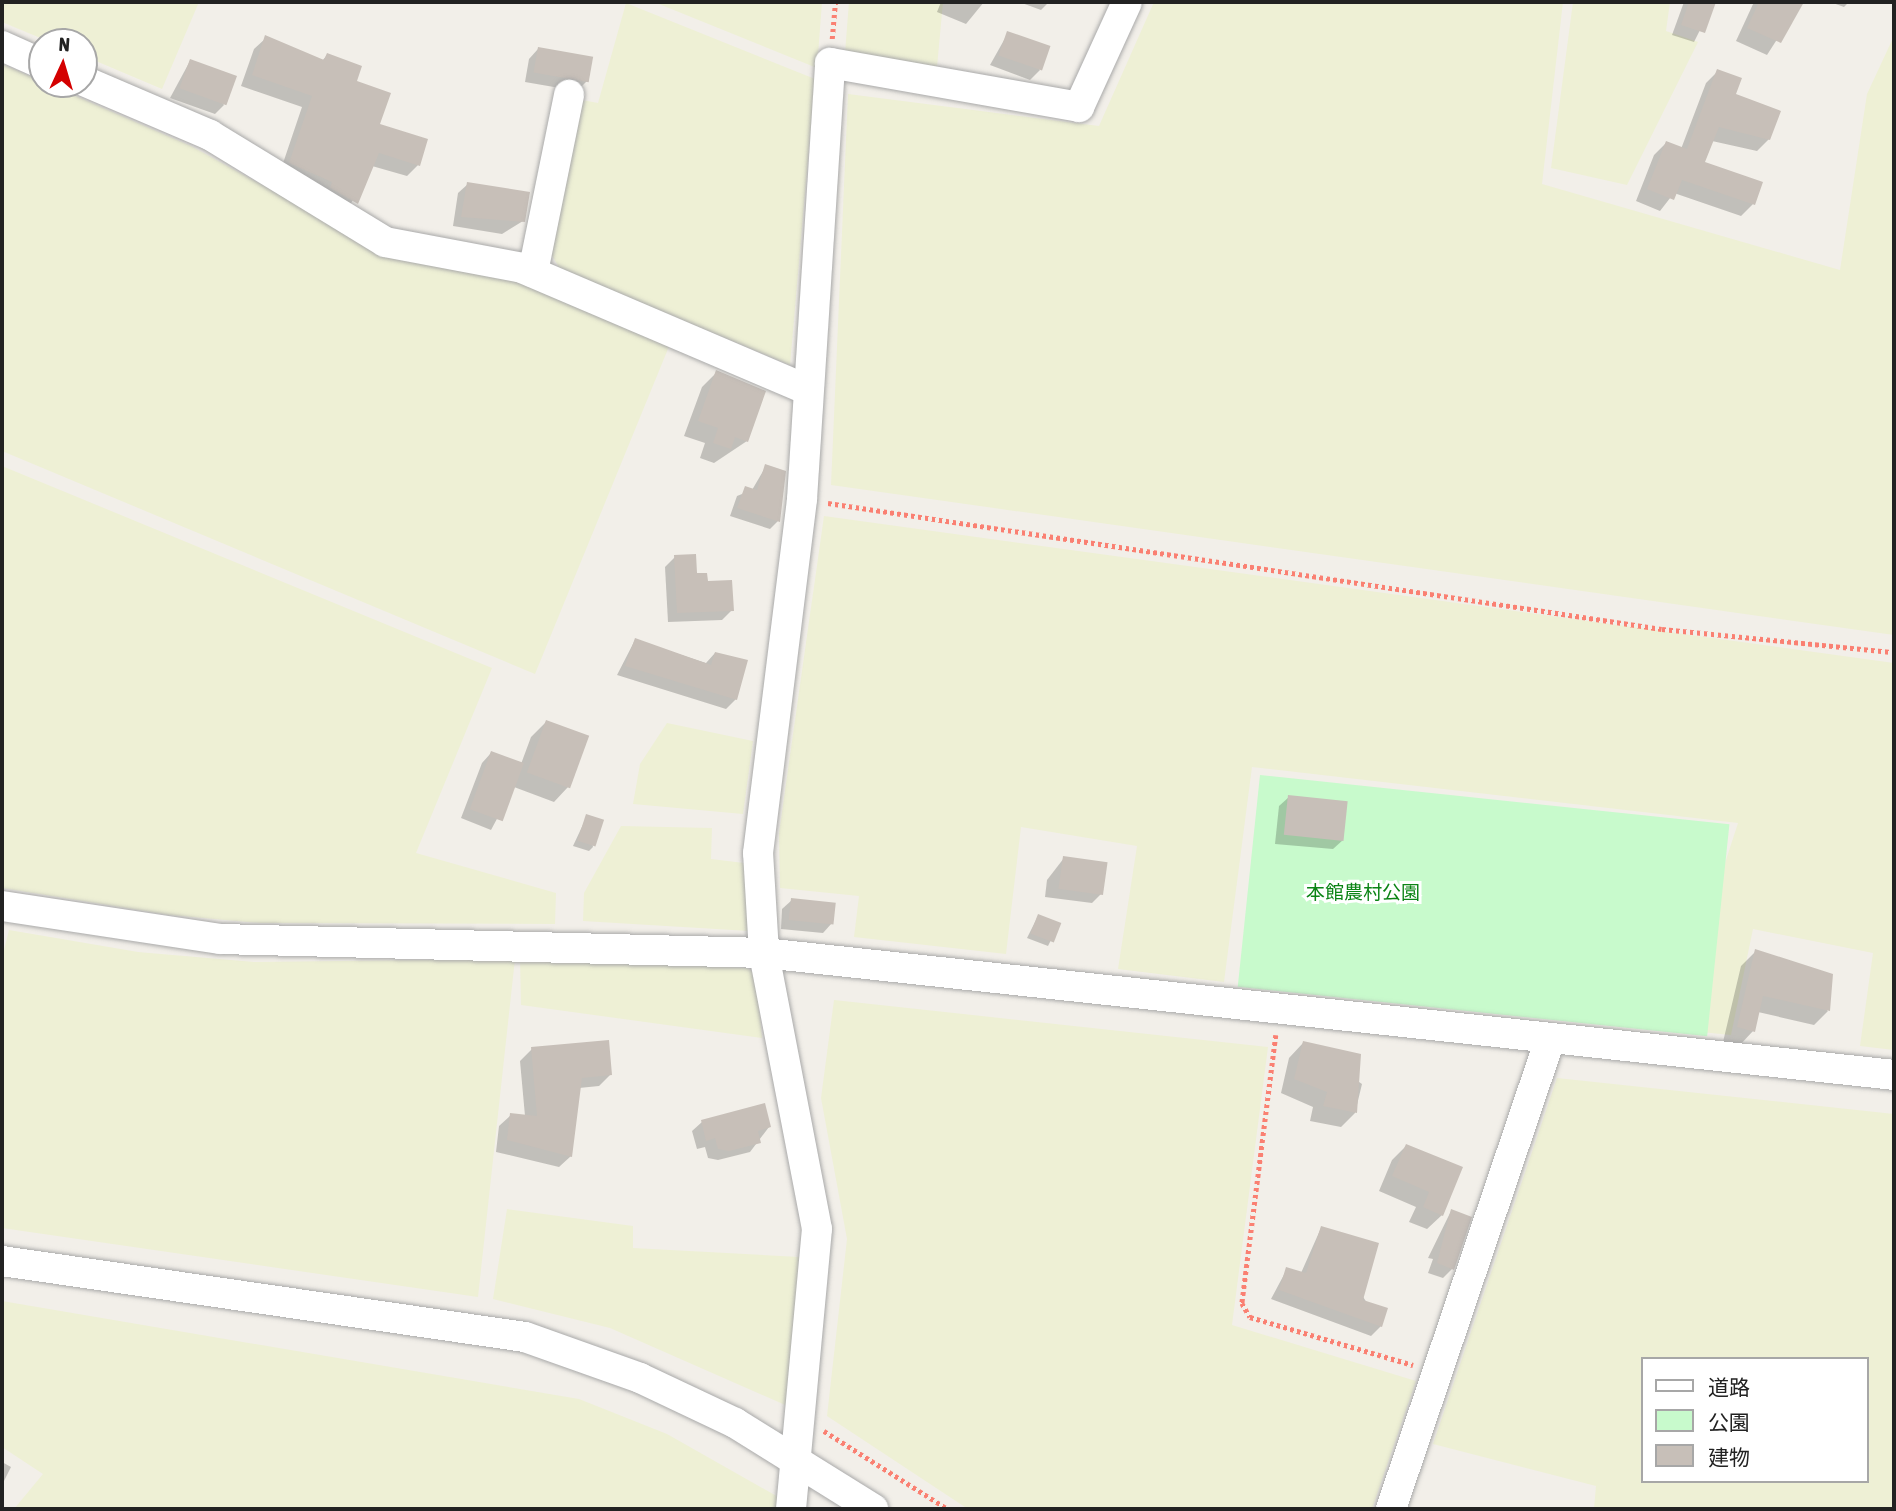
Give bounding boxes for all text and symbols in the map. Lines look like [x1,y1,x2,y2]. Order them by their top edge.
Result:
north arrow [28,28,98,98]
text: N [58,33,71,55]
park label: 本館農村公園 [1306,882,1420,904]
legend [1640,1357,1868,1483]
text: 道路 [1708,1375,1750,1399]
text: 公園 [1708,1410,1750,1434]
text: 建物 [1708,1445,1750,1469]

